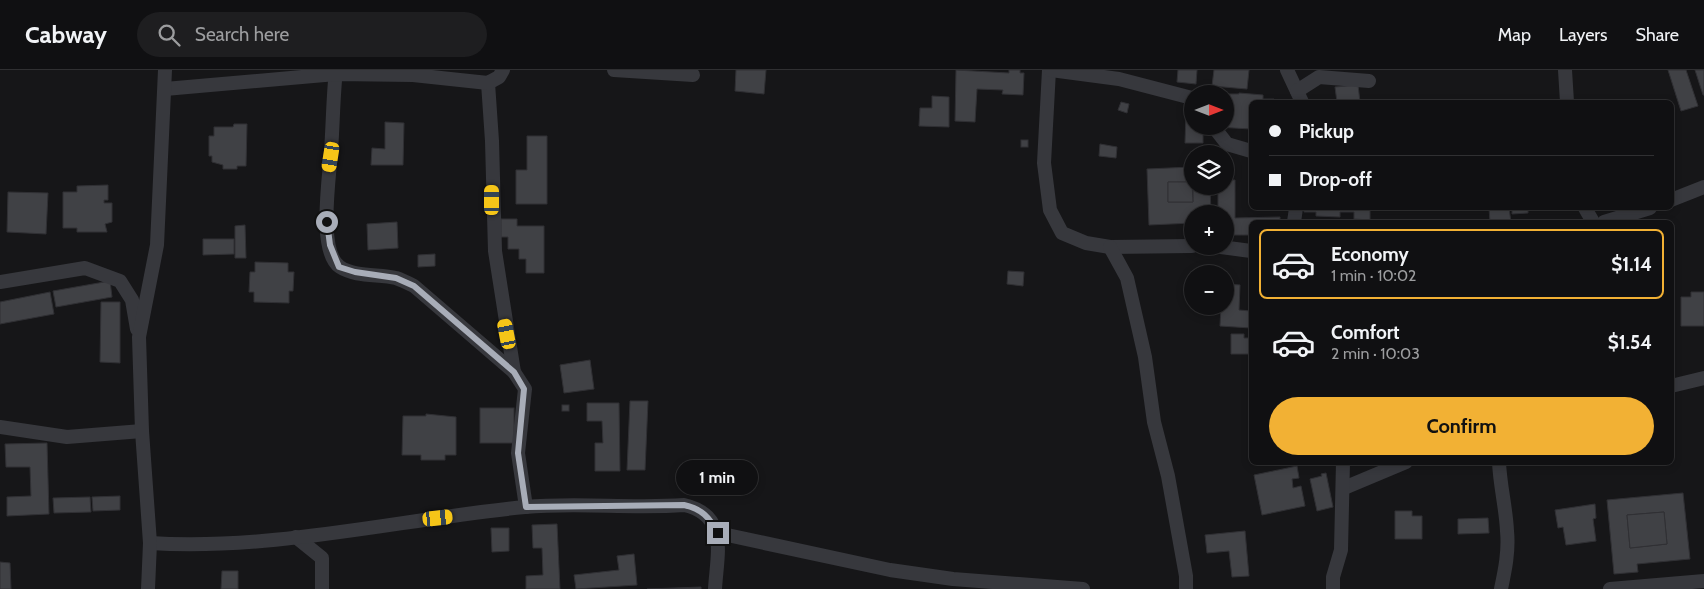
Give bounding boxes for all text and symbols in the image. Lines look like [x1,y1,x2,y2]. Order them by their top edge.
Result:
search box [137,12,487,57]
text: Cabway [25,20,107,49]
icon: search [155,21,183,49]
text: Search here [195,23,289,46]
text: Map [1498,24,1531,46]
text: Layers [1559,24,1608,46]
text: Share [1636,24,1679,46]
north arrow [1184,85,1234,135]
map controls [1184,85,1234,315]
text: Pickup [1299,120,1354,143]
car [321,141,340,173]
button: layers [1184,145,1234,195]
text: Drop-off [1299,168,1372,191]
car [484,185,499,215]
button: + [1184,205,1234,255]
route start [316,211,338,233]
icon: car [1271,242,1316,287]
text: Economy [1331,243,1409,266]
text: $1.14 [1611,253,1652,276]
button: − [1184,265,1234,315]
text: 1 min · 10:02 [1331,266,1416,285]
car [496,318,517,350]
icon: car [1271,320,1316,365]
text: Comfort [1331,321,1400,344]
text: $1.54 [1608,331,1652,354]
text: 2 min · 10:03 [1331,344,1420,363]
button: Confirm [1269,397,1654,455]
callout: 1 min [677,460,759,496]
text: 1 min [699,468,735,487]
car [422,509,453,527]
route end [707,522,729,544]

